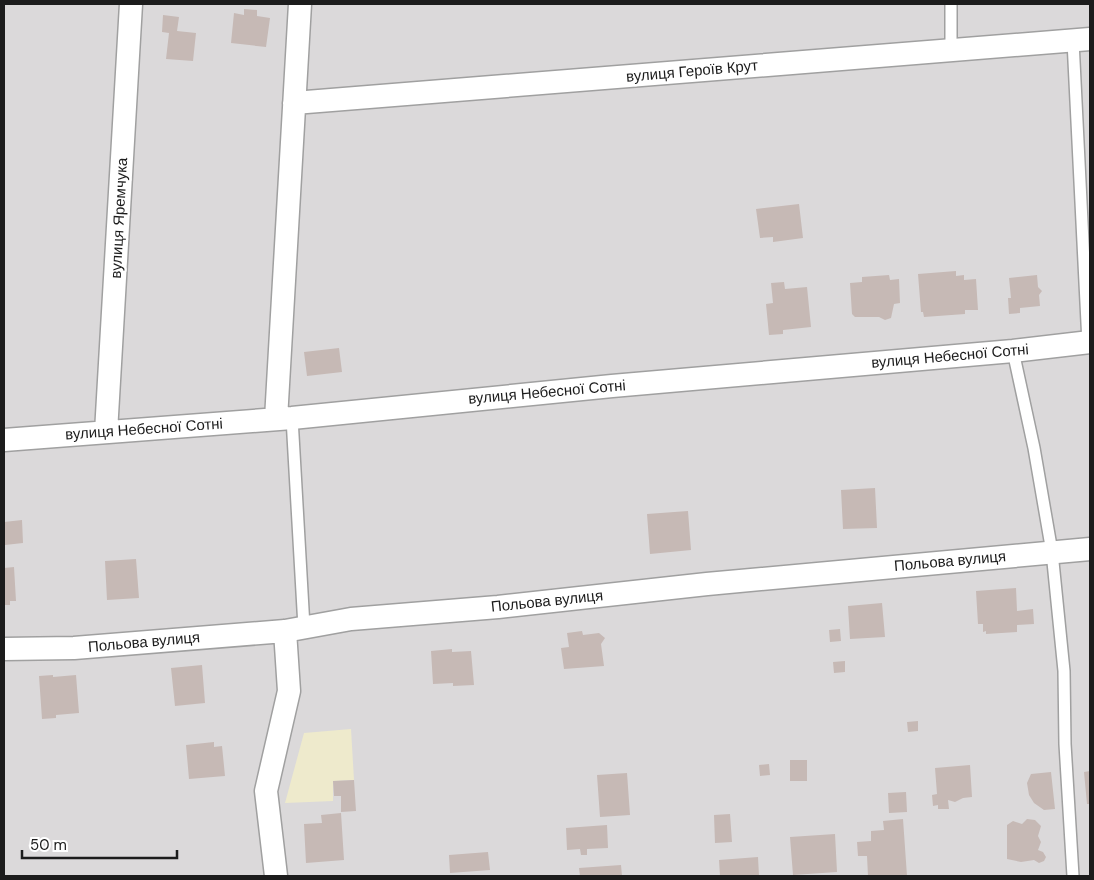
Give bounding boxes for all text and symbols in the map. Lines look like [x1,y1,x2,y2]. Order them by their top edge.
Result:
street label: вулиця Героїв Крут [625,55,759,87]
street label: вулиця Яремчука [106,156,132,279]
street label: вулиця Небесної Сотні [870,339,1030,373]
street label: вулиця Небесної Сотні [467,375,627,409]
street label: вулиця Небесної Сотні [64,414,224,444]
street label: Польова вулиця [893,546,1007,576]
street label: Польова вулиця [490,585,604,617]
street label: Польова вулиця [87,627,201,657]
scale bar [22,828,178,860]
text: 50 m [30,835,67,855]

